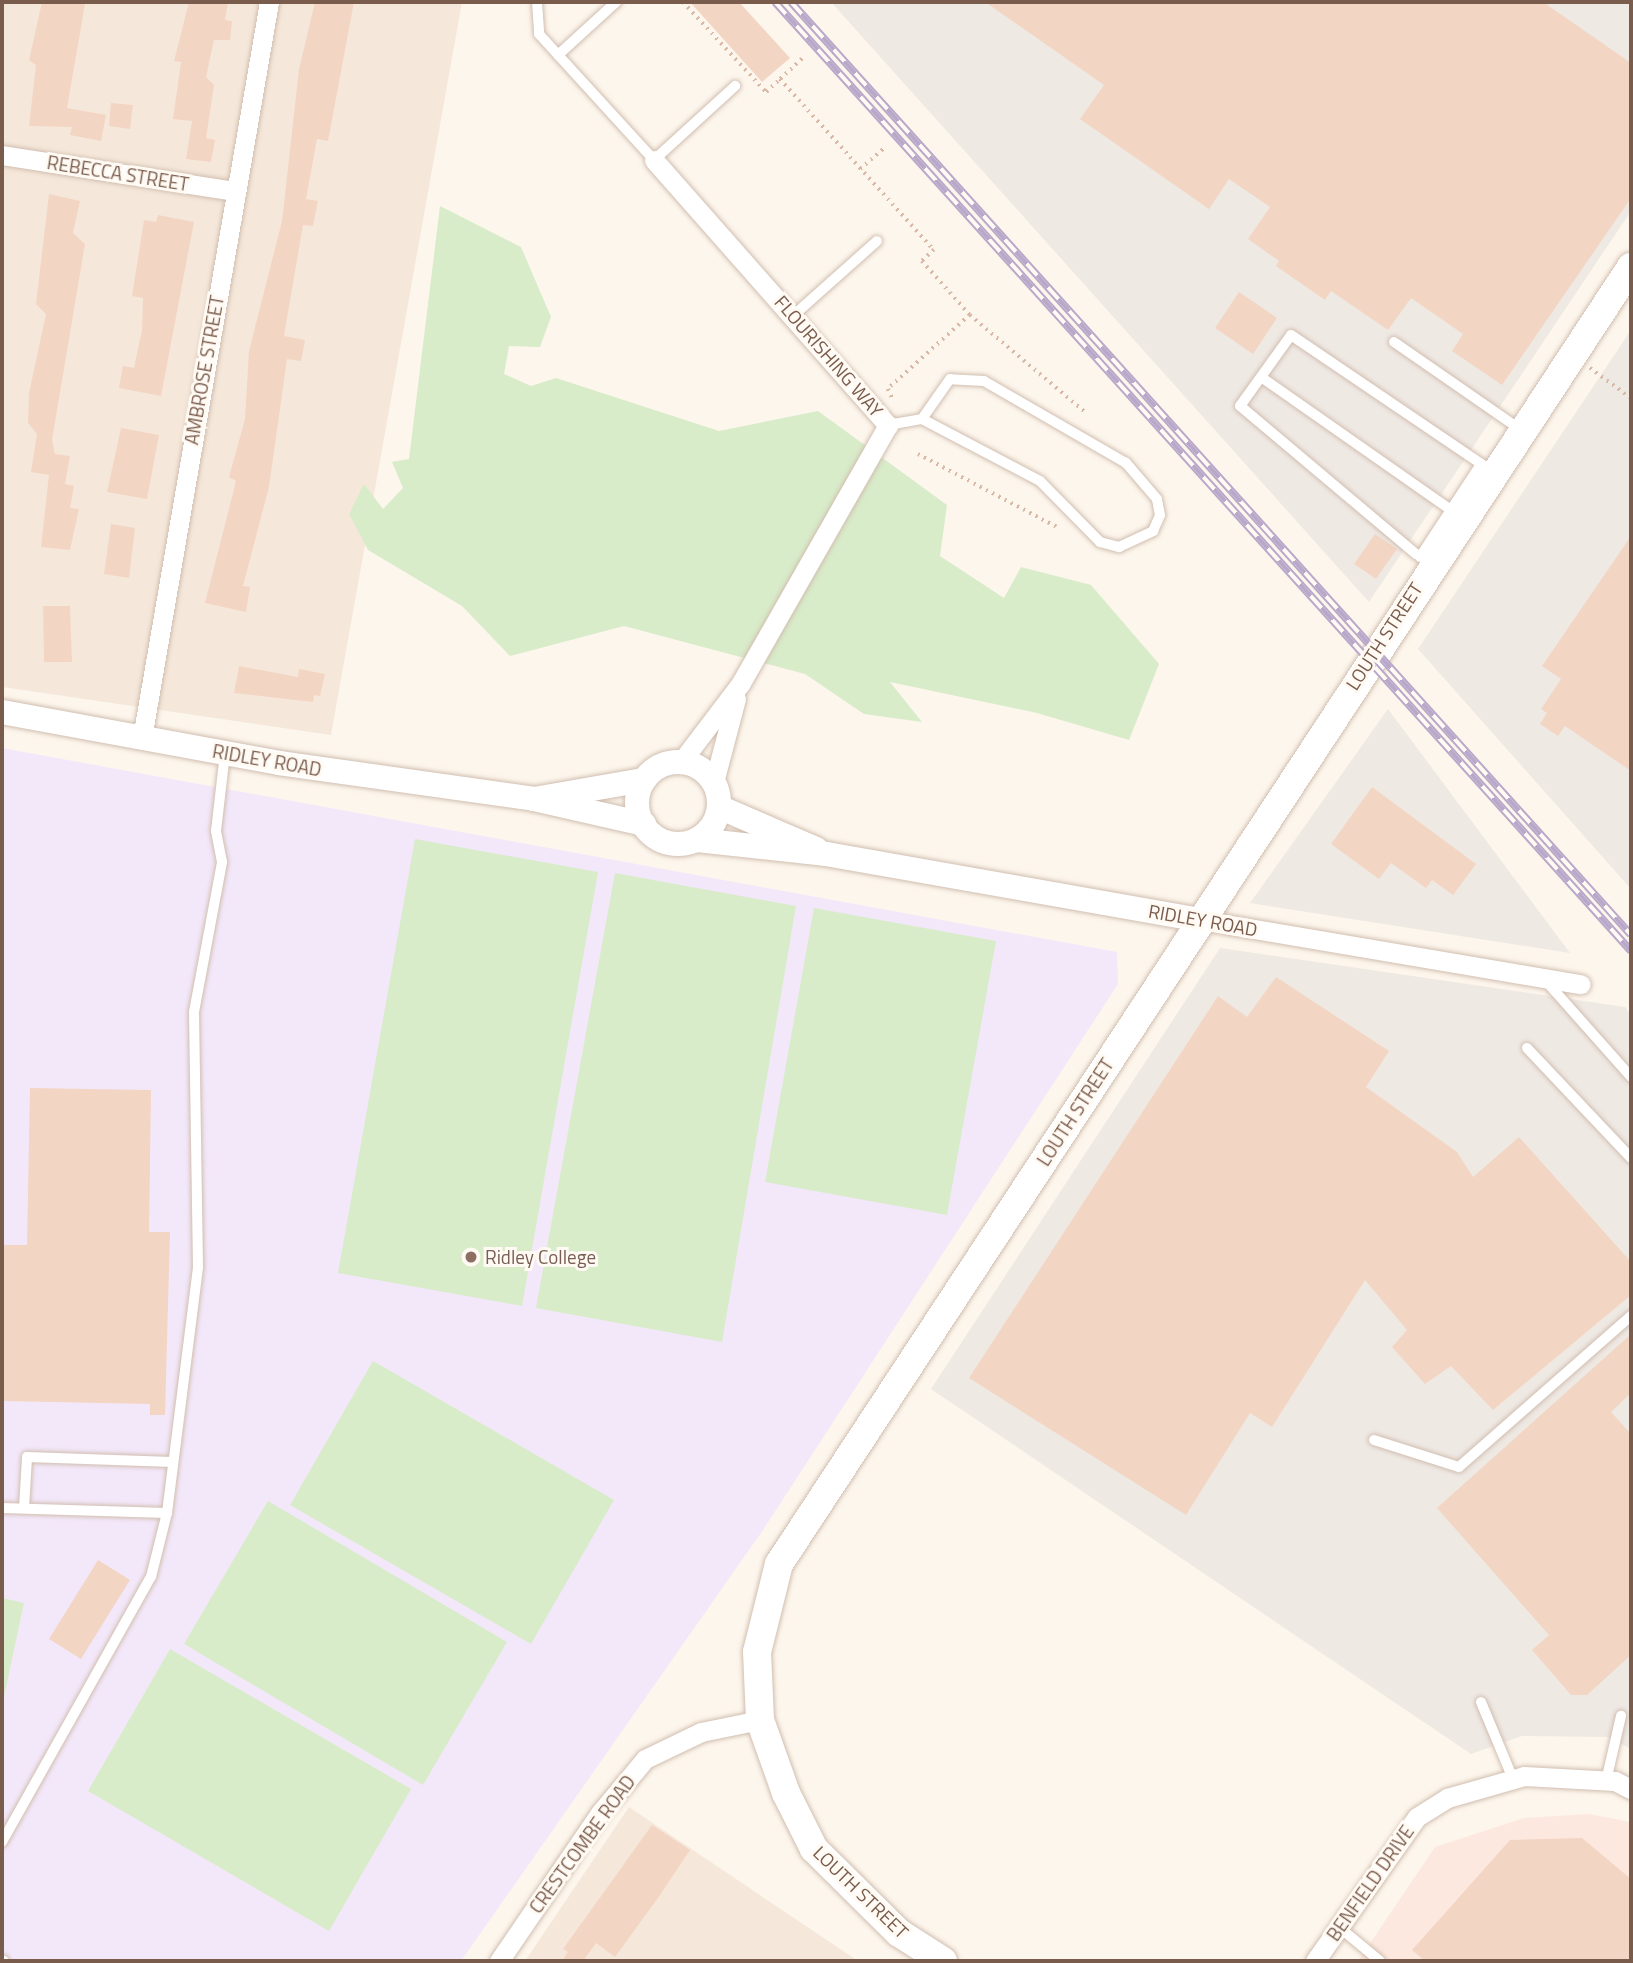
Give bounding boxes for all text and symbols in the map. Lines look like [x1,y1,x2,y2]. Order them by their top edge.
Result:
street label: REBECCA STREET [45,151,191,195]
street label: FLOURISHING WAY [770,291,888,421]
street label: AMBROSE STREET [180,294,228,446]
street label: LOUTH STREET [1341,578,1427,694]
street label: RIDLEY ROAD [211,739,323,781]
street label: RIDLEY ROAD [1147,899,1259,941]
street label: LOUTH STREET [1032,1054,1118,1170]
place label: Ridley College [485,1246,596,1268]
marker: Ridley College [463,1249,479,1265]
street label: CRESTCOMBE ROAD [524,1771,640,1917]
street label: BENFIELD DRIVE [1322,1821,1418,1945]
street label: LOUTH STREET [809,1841,913,1943]

